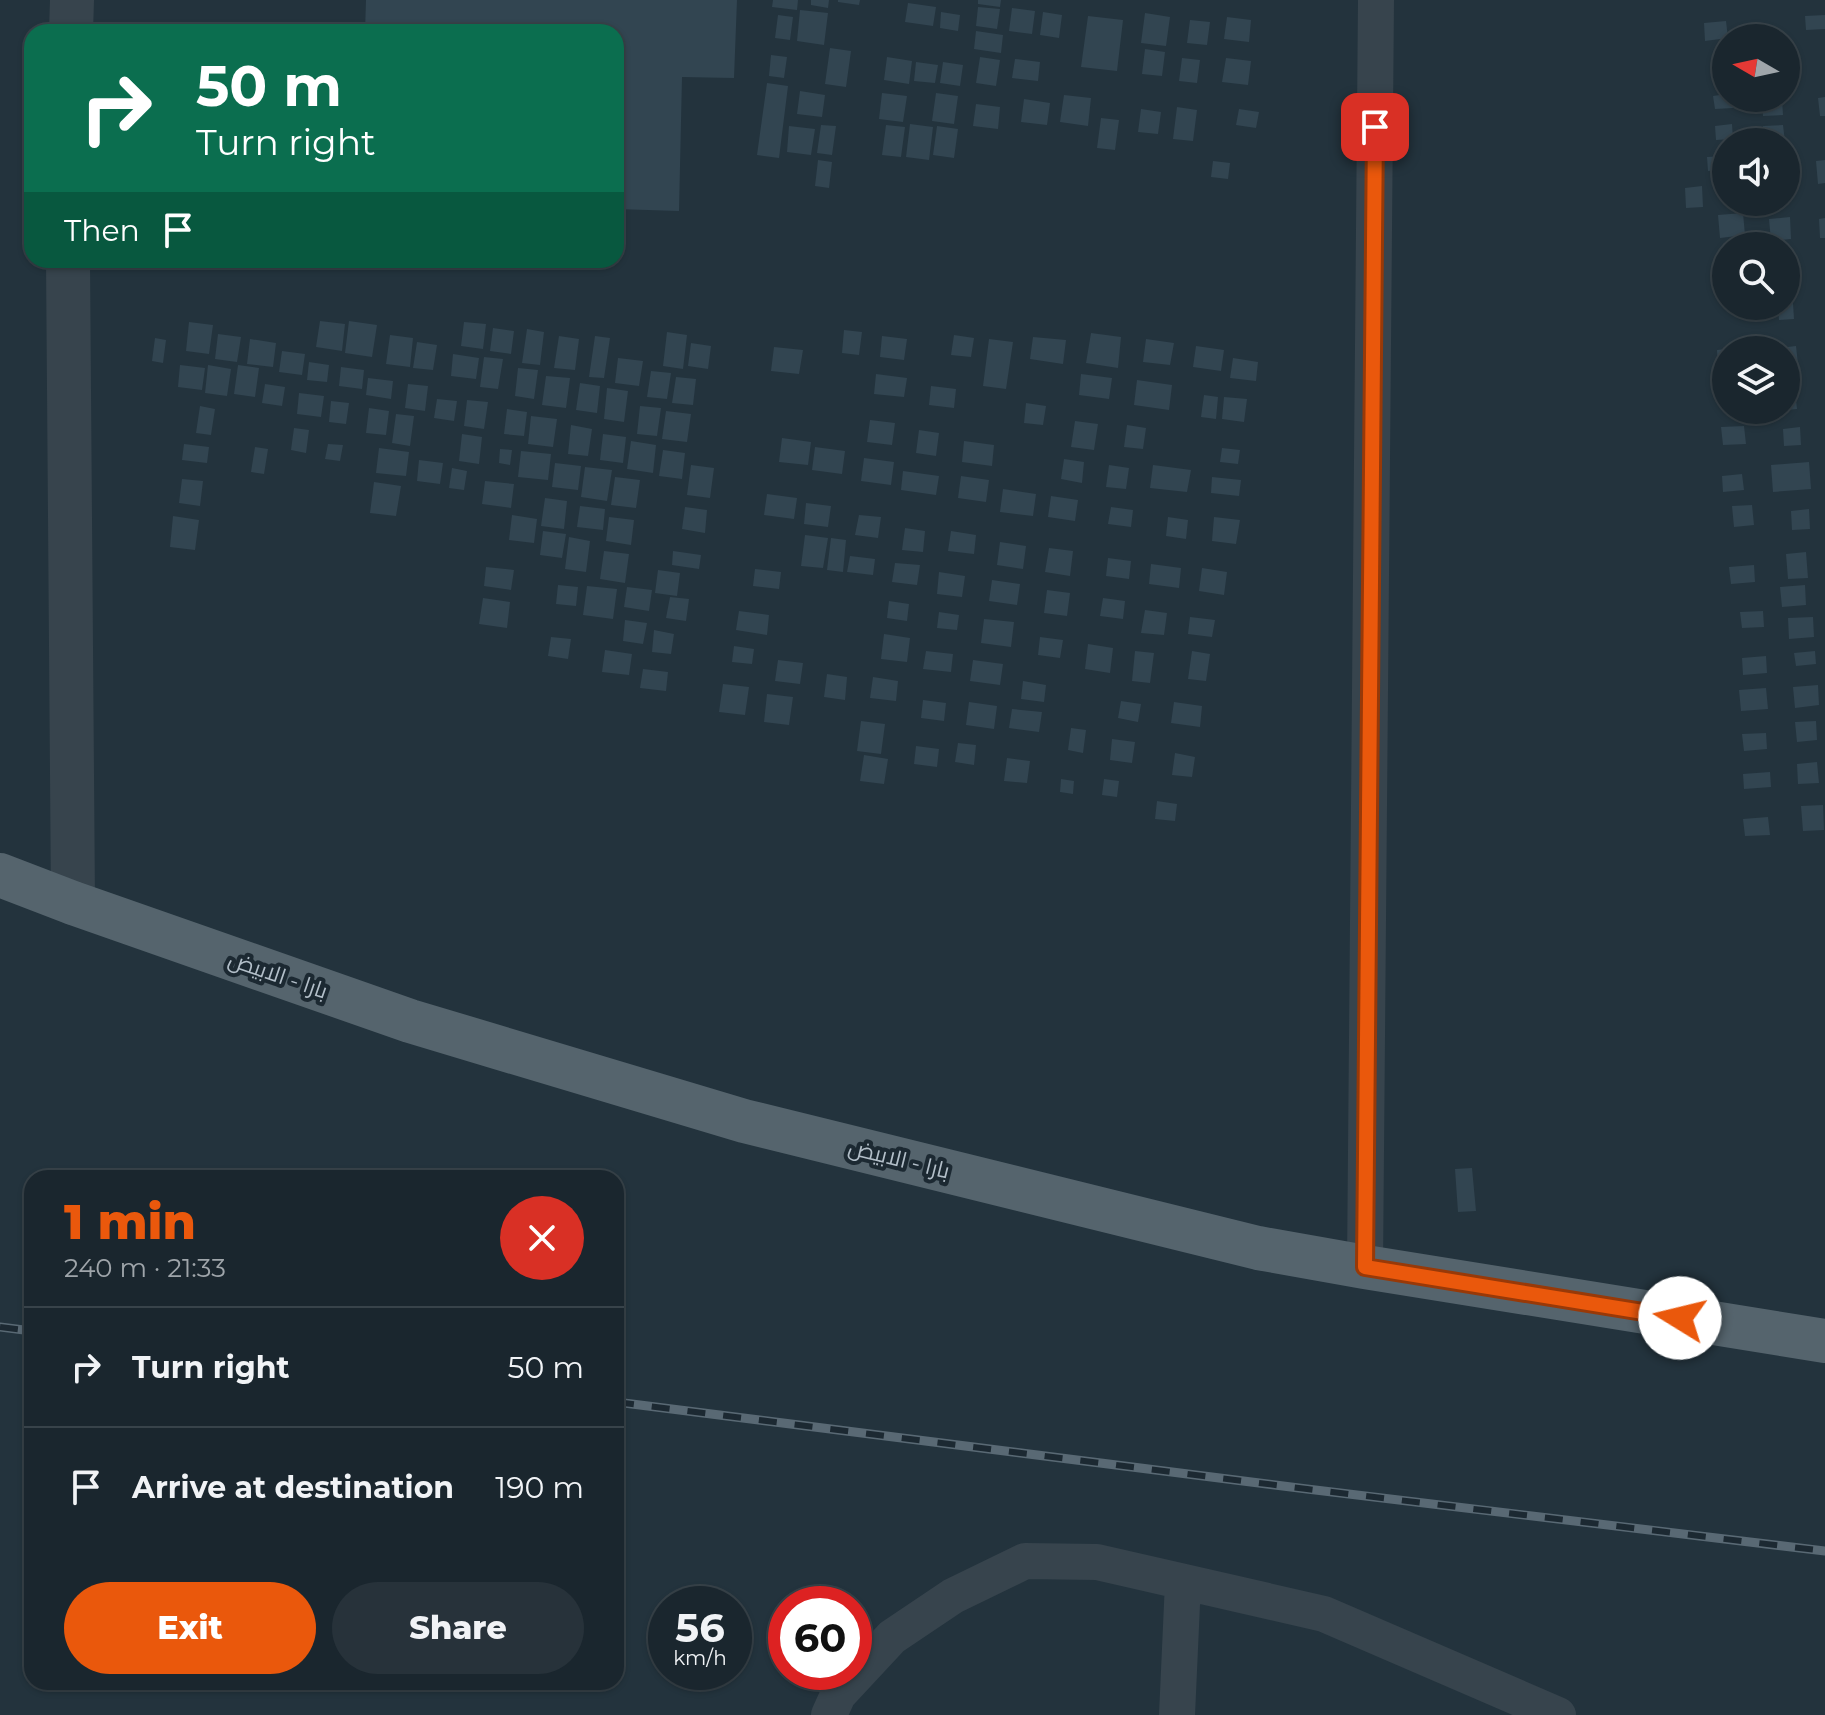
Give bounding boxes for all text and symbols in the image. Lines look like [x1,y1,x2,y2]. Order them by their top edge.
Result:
north arrow [1712,24,1800,112]
map controls [1712,24,1800,424]
text: 50 m [196,52,342,120]
icon: right [64,56,168,160]
pin [1341,93,1409,161]
icon: arrive [1353,105,1397,149]
text: Turn right [196,120,376,164]
button: sound [1712,128,1800,216]
icon: arrive [156,208,200,252]
text: Then [64,212,140,249]
button: search [1712,232,1800,320]
button: layers [1712,336,1800,424]
street label: بارا - الابيض [225,945,331,1005]
street label: بارا - الابيض [846,1133,952,1185]
text: 1 min [64,1193,196,1251]
button: close [500,1196,584,1280]
text: 240 m · 21:33 [64,1252,226,1284]
position arrow [1638,1276,1722,1360]
icon: right [64,1345,108,1389]
text: Turn right [132,1349,289,1386]
text: 50 m [507,1349,584,1386]
icon: arrive [64,1465,108,1509]
text: Arrive at destination [132,1469,454,1506]
text: 190 m [495,1469,584,1506]
button: Exit [64,1582,316,1674]
button: Share [332,1582,584,1674]
speed limit sign: 60 [768,1586,872,1690]
text: 56 [675,1603,725,1652]
text: km/h [673,1646,727,1670]

